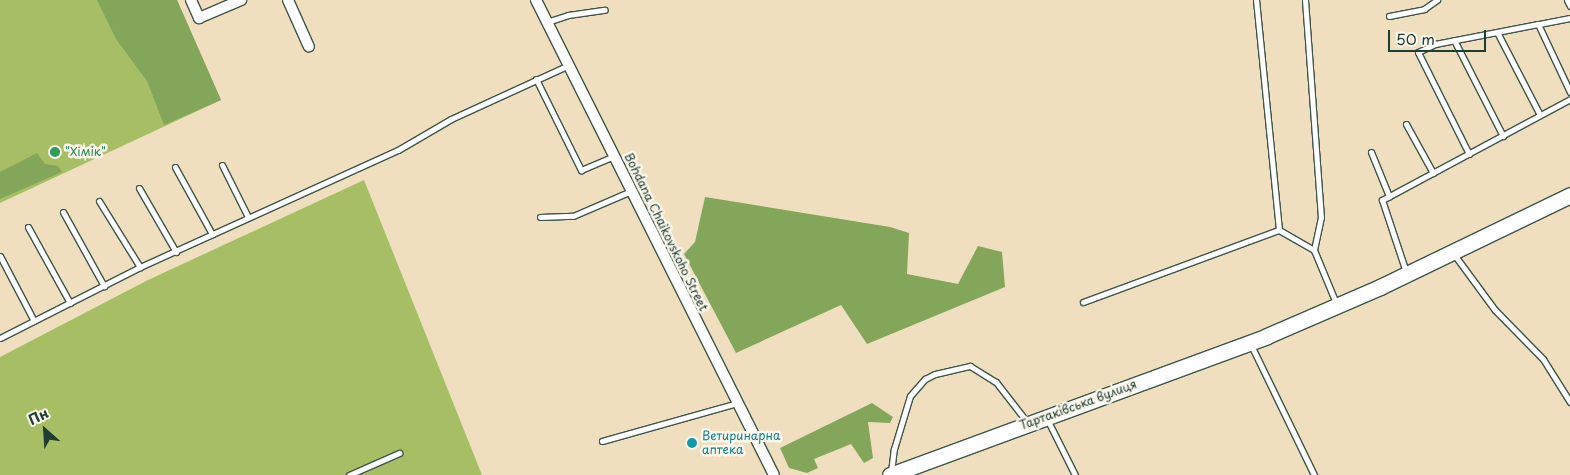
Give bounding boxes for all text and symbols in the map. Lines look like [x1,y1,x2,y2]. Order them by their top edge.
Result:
scale bar [1390,20,1488,52]
text: 50 m [1396,27,1435,50]
place label: "Хімік" [65,145,106,159]
marker: "Хімік" [49,146,61,158]
street label: Bohdana Chaikovskoho Street [621,150,711,314]
street label: Тартаківська вулиця [1017,377,1139,433]
text: Пн [24,402,52,430]
north arrow [20,405,70,455]
place label: Ветиринарна аптека [702,429,780,457]
marker: Ветиринарна аптека [686,437,698,449]

